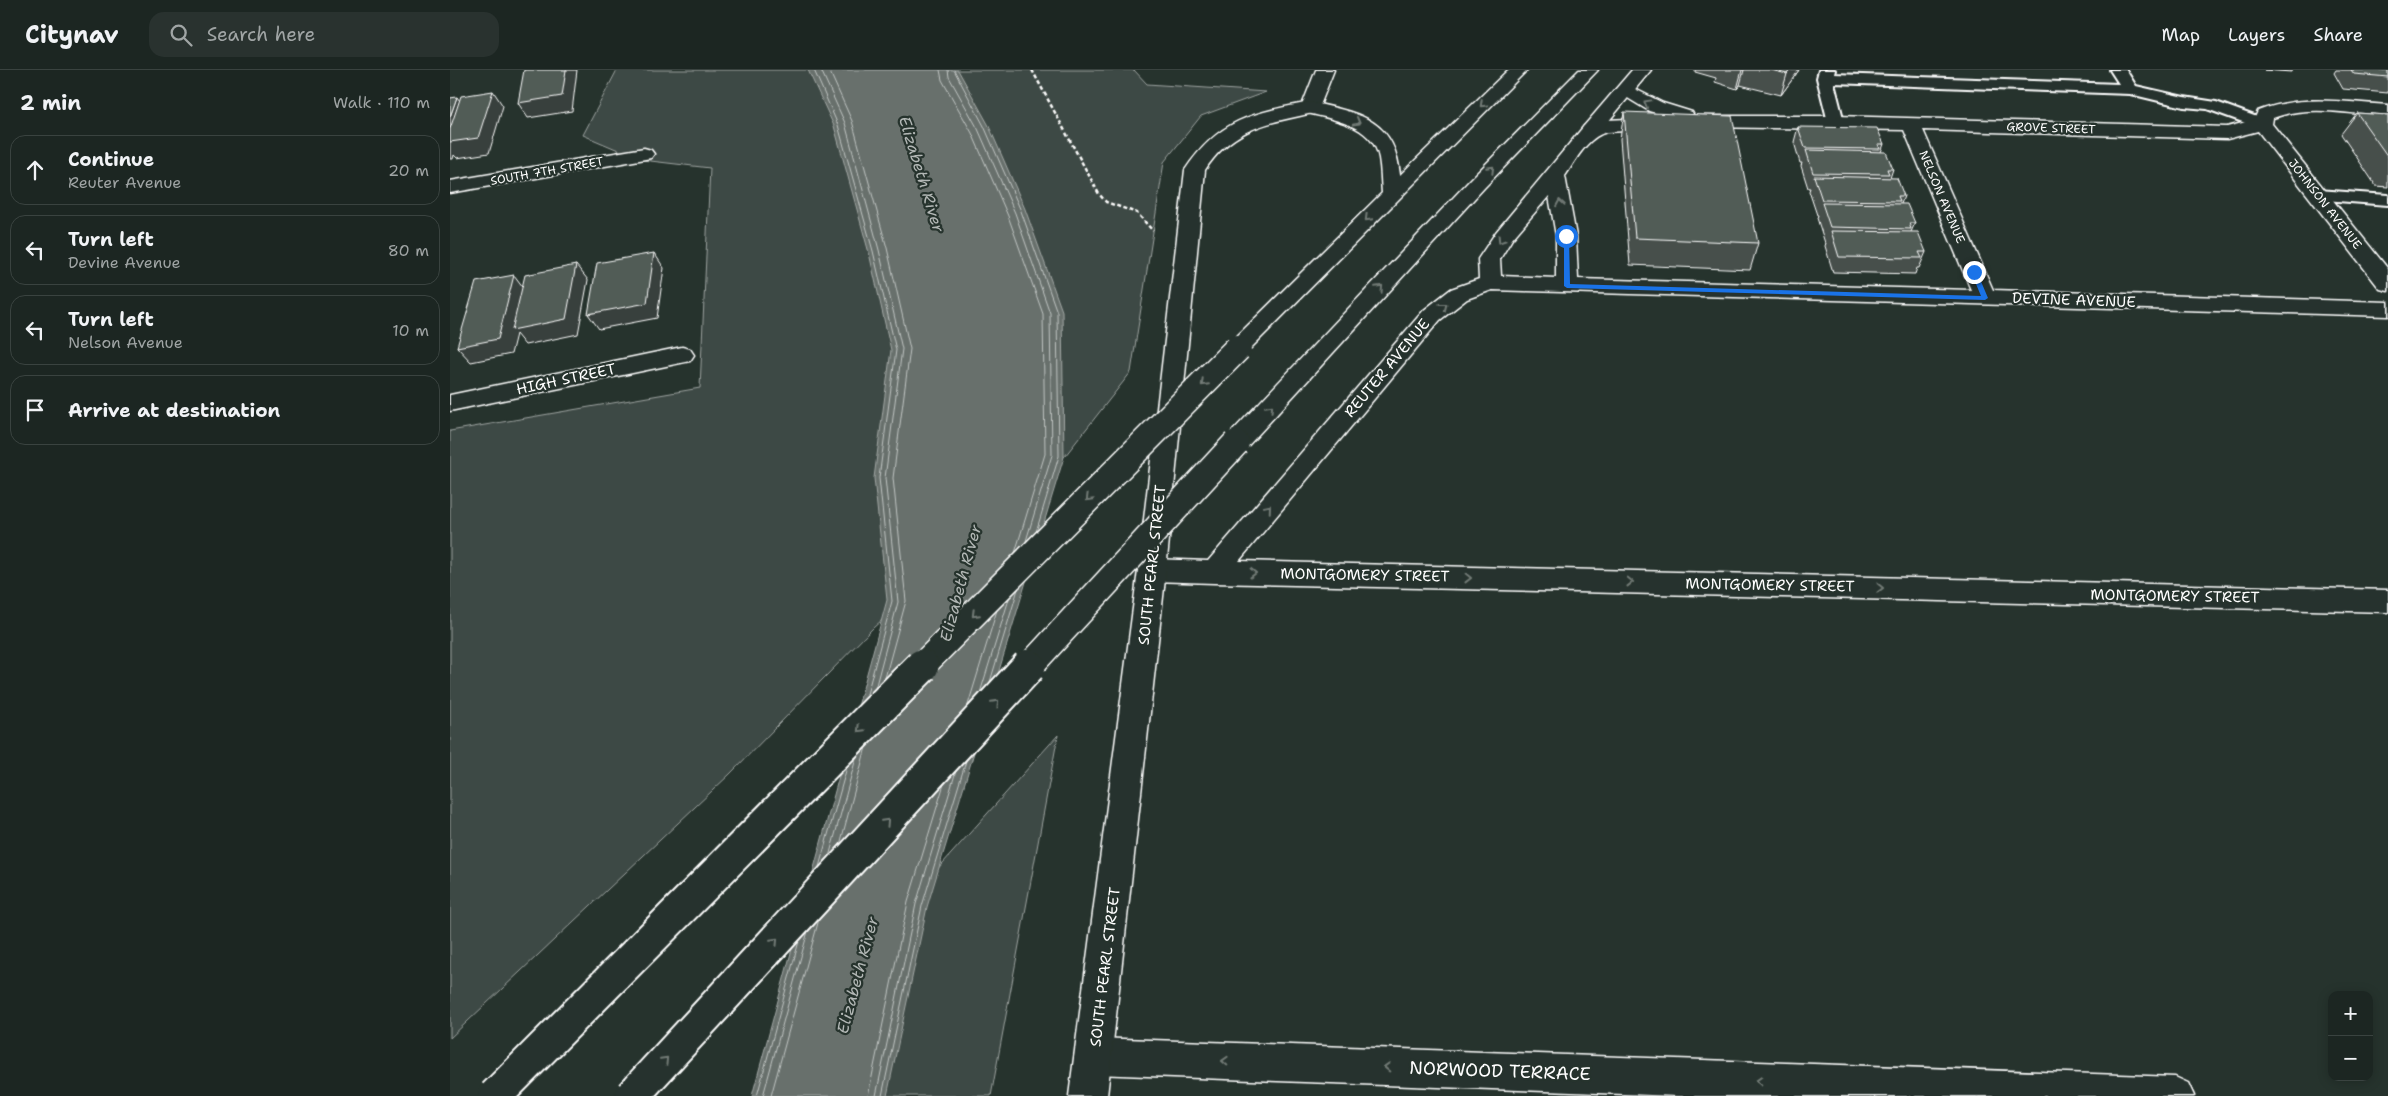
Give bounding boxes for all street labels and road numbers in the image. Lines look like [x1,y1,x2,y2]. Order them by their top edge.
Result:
street label: GROVE STREET [2006,118,2096,138]
street label: NELSON AVENUE [1915,148,1969,246]
street label: SOUTH 7TH STREET [489,153,605,189]
street label: JOHNSON AVENUE [2285,156,2365,252]
street label: DEVINE AVENUE [2012,288,2136,312]
street label: REUTER AVENUE [1340,314,1434,422]
street label: HIGH STREET [514,359,618,399]
street label: SOUTH PEARL STREET [1134,484,1170,646]
street label: MONTGOMERY STREET [1280,564,1450,586]
street label: MONTGOMERY STREET [1685,574,1855,596]
street label: MONTGOMERY STREET [2090,585,2260,607]
street label: SOUTH PEARL STREET [1085,886,1125,1048]
street label: NORWOOD TERRACE [1409,1056,1591,1086]

